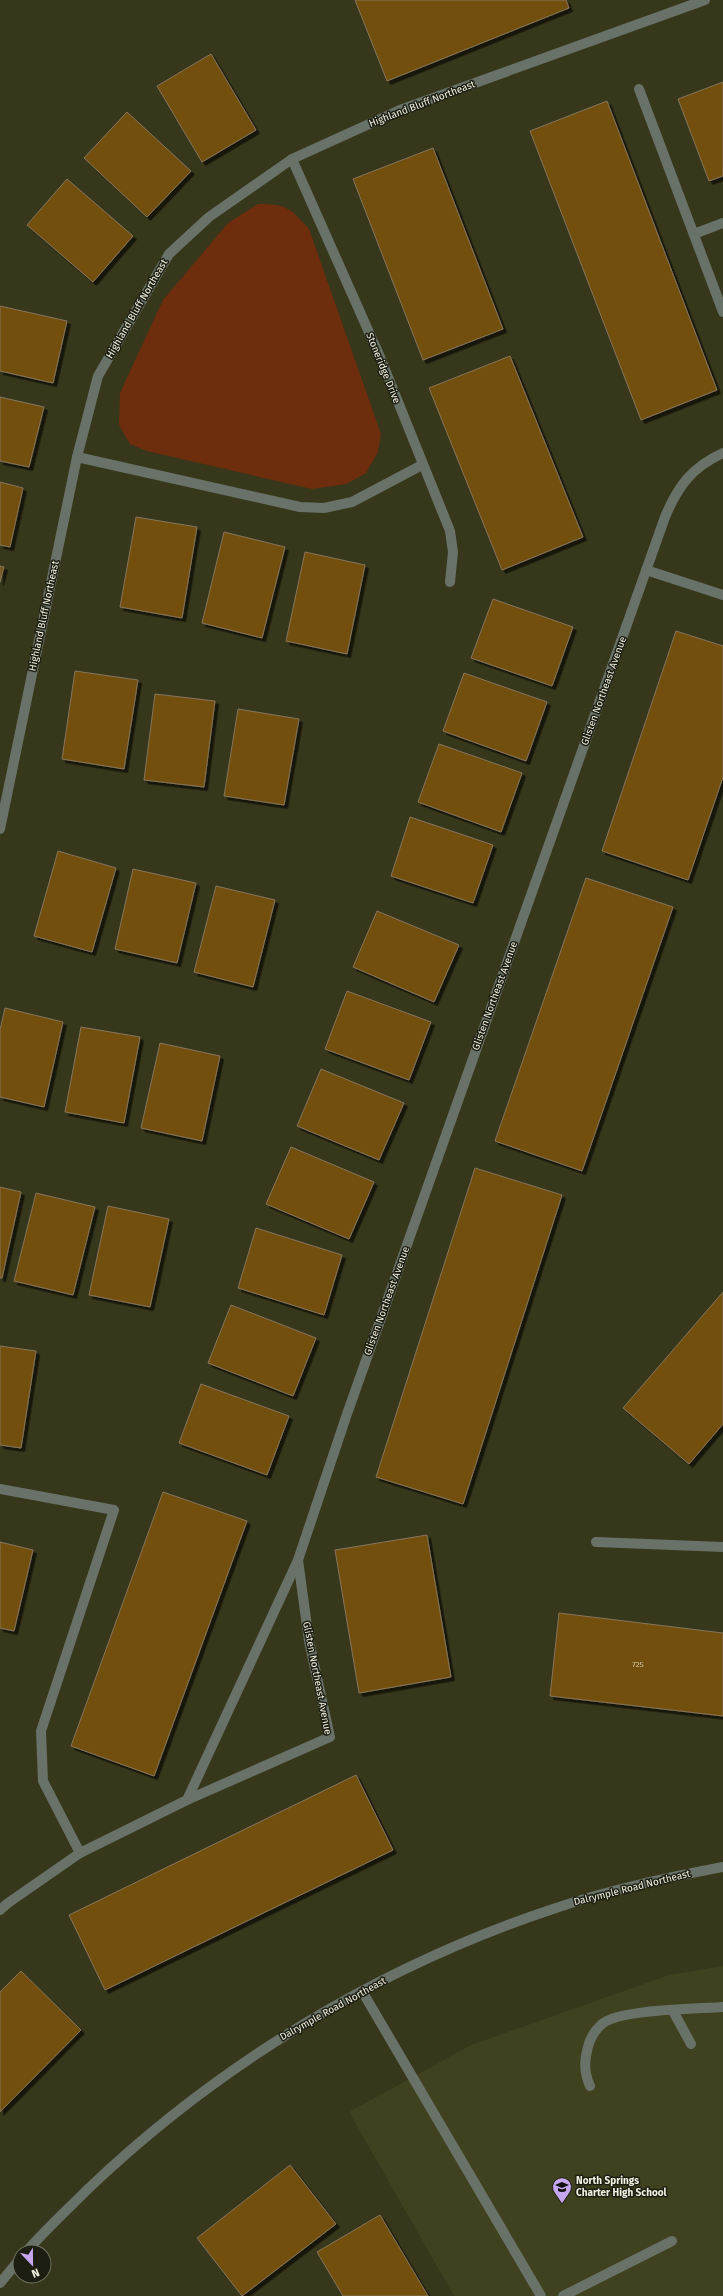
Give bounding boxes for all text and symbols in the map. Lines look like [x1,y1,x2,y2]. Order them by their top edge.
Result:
street label: Highland Bluff Northeast [367,78,477,130]
street label: Highland Bluff Northeast [104,257,171,361]
street label: Stoneridge Drive [363,331,403,405]
street label: Highland Bluff Northeast [26,559,62,672]
street label: Glisten Northeast Avenue [579,635,629,747]
street label: Glisten Northeast Avenue [470,940,520,1052]
street label: Glisten Northeast Avenue [362,1245,412,1357]
street label: Glisten Northeast Avenue [300,1620,334,1736]
house number: 725 [632,1660,644,1669]
street label: Dalrymple Road Northeast [573,1868,692,1908]
street label: Dalrymple Road Northeast [278,1975,389,2043]
place label: North Springs Charter High School [576,2175,667,2199]
school or university icon: North Springs Charter High School [551,2176,573,2204]
north arrow [12,2244,52,2284]
text: N [30,2265,41,2280]

